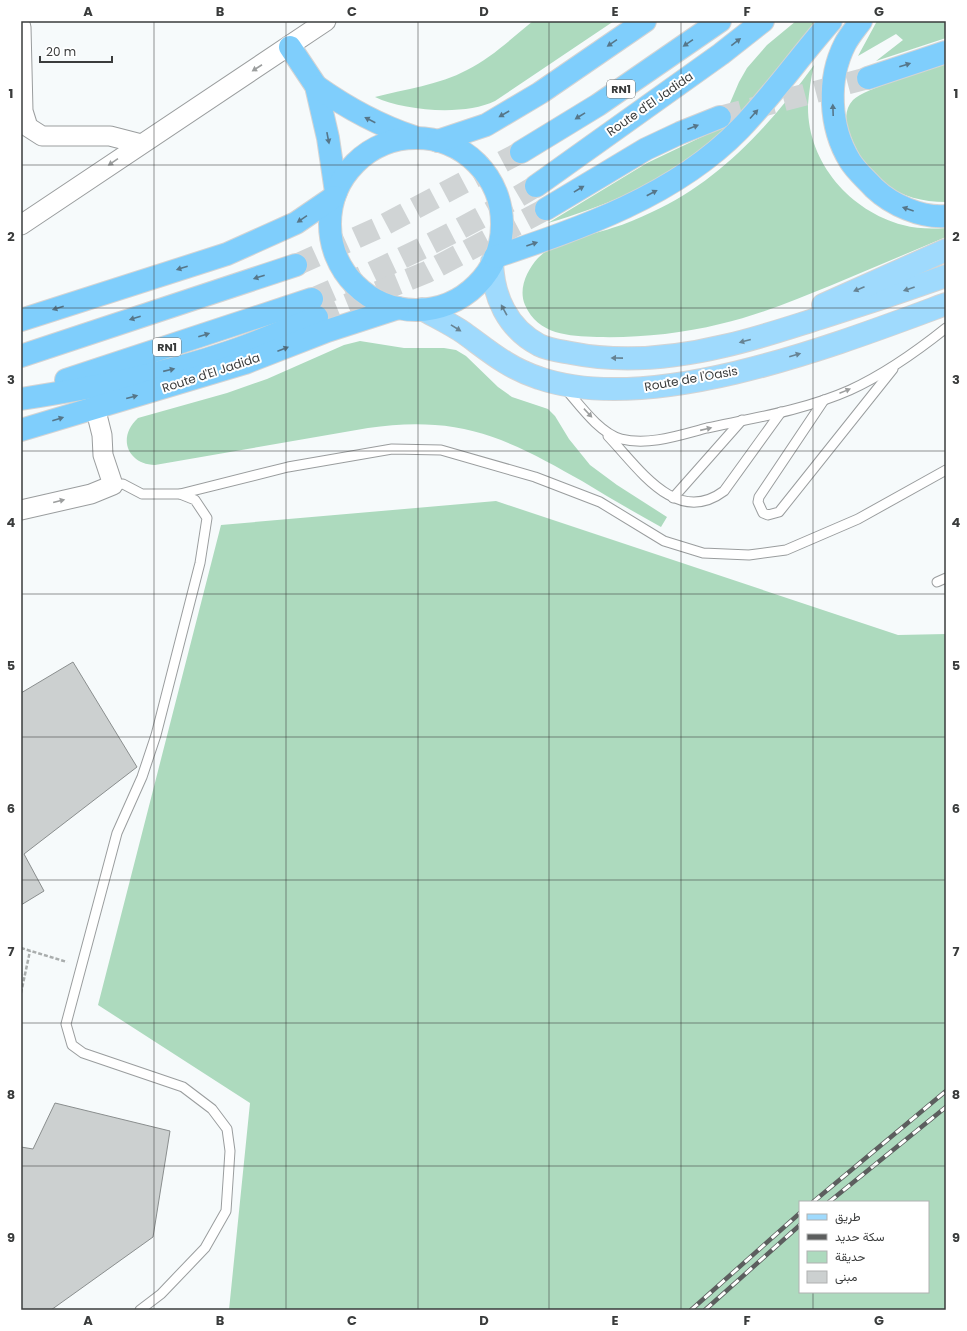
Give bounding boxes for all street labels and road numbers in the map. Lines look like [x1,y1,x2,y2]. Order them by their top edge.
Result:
street label: Route d'El Jadida [603,67,696,140]
road number: RN1 [607,80,635,98]
road number: RN1 [153,338,181,356]
street label: Route d'El Jadida [160,349,262,396]
street label: Route de l'Oasis [643,362,739,395]

